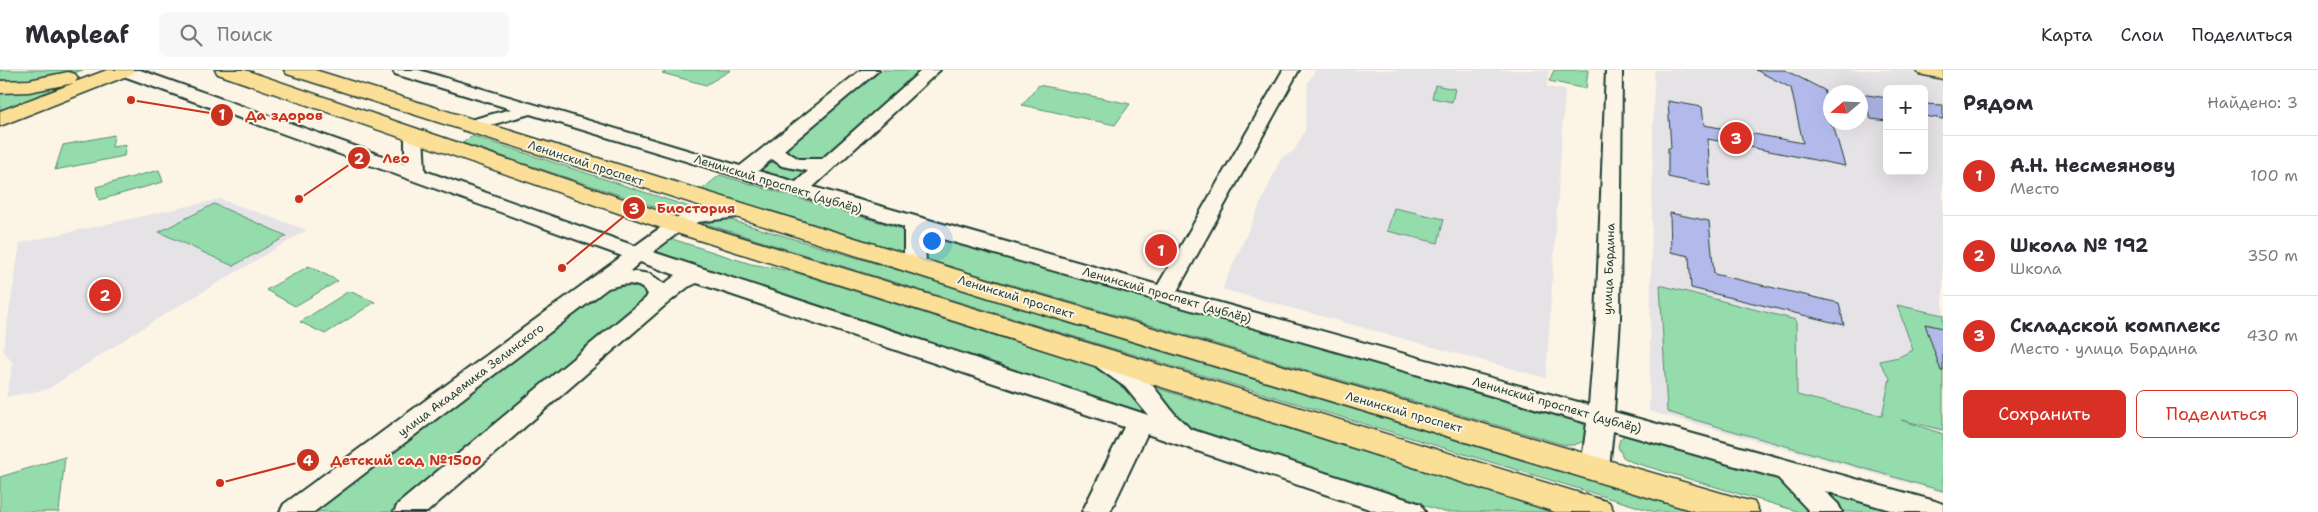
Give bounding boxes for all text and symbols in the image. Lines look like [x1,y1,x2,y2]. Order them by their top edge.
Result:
search box [159,12,509,57]
text: Mapleaf [25,19,129,51]
icon: search [177,21,205,49]
text: Поиск [217,22,272,47]
text: Карта [2041,23,2092,47]
text: Слои [2120,23,2164,47]
text: Поделиться [2192,23,2293,47]
north arrow [1823,85,1868,130]
map controls [1883,85,1928,175]
button: + [1883,85,1928,130]
text: Рядом [1963,89,2033,117]
text: Найдено: 3 [2207,92,2298,113]
callout: Да здоров [210,100,332,129]
text: 1 [219,105,226,125]
text: Да здоров [245,106,323,124]
pin: 3 [1720,119,1752,157]
button: − [1883,130,1928,175]
street label: Ленинский проспект [526,137,647,190]
callout: Лео [347,144,419,173]
text: 2 [354,149,365,169]
text: Лео [382,149,410,167]
street label: Ленинский проспект (дублёр) [692,151,864,217]
text: А.Н. Несмеянову [2010,153,2175,178]
text: 1 [1975,165,1983,186]
text: 100 m [2250,165,2298,186]
text: Место [2010,178,2060,199]
callout: Биостория [622,194,746,223]
text: 3 [629,199,639,219]
text: Биостория [657,199,735,217]
street label: улица Бардина [1599,222,1619,315]
your location [919,228,945,254]
pin: 1 [1145,231,1177,269]
text: Школа № 192 [2010,233,2148,258]
text: 2 [1973,245,1985,266]
text: 350 m [2247,245,2298,266]
text: Школа [2010,258,2062,279]
street label: Ленинский проспект (дублёр) [1081,263,1253,327]
street label: Ленинский проспект [956,272,1077,323]
pin: 2 [89,276,121,314]
text: Складской комплекс [2010,313,2221,338]
street label: улица Академика Зелинского [395,320,547,440]
text: 3 [1973,325,1985,346]
text: 430 m [2247,325,2298,346]
text: Место · улица Бардина [2010,338,2197,359]
street label: Ленинский проспект (дублёр) [1471,373,1643,437]
street label: Ленинский проспект [1344,388,1465,437]
button: Сохранить [1963,390,2126,438]
button: Поделиться [2136,390,2298,438]
callout: Детский сад №1500 [295,446,491,475]
text: 4 [303,451,314,471]
text: Детский сад №1500 [330,451,482,469]

